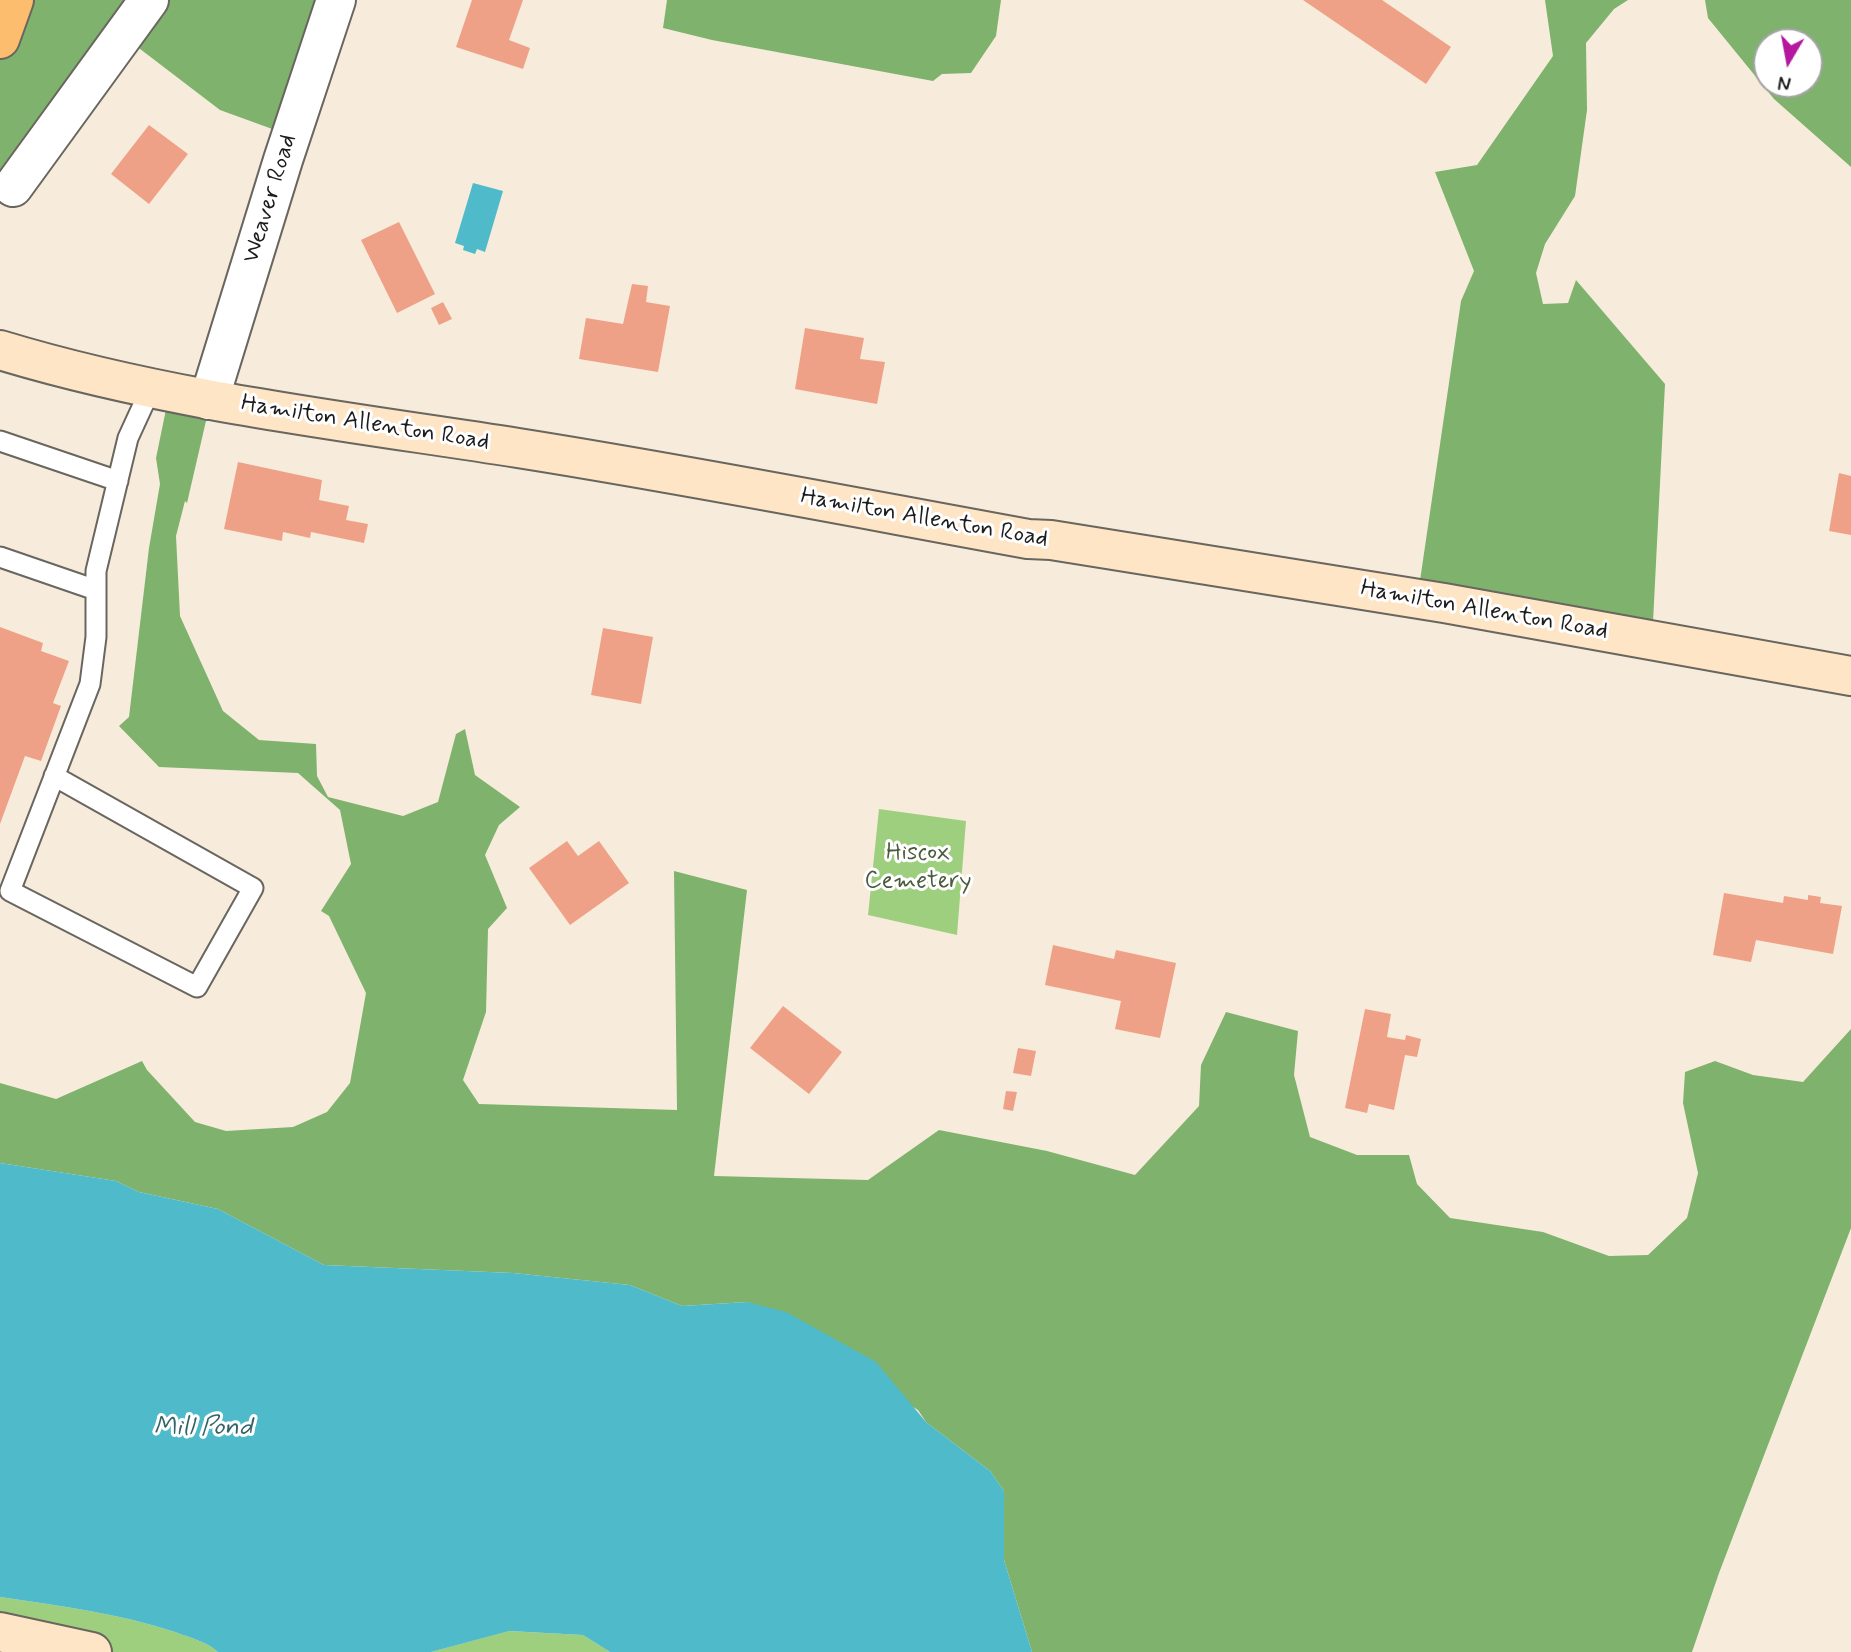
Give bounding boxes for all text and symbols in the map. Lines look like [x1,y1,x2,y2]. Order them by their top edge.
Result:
north arrow [1753,28,1823,98]
text: N [1776,69,1793,96]
street label: Weaver Road [238,131,304,267]
street label: Hamilton Allenton Road [239,390,491,458]
street label: Hamilton Allenton Road [798,483,1050,555]
street label: Hamilton Allenton Road [1358,575,1610,647]
park label: Hiscox Cemetery [864,840,972,896]
water label: Mill Pond [154,1413,252,1445]

